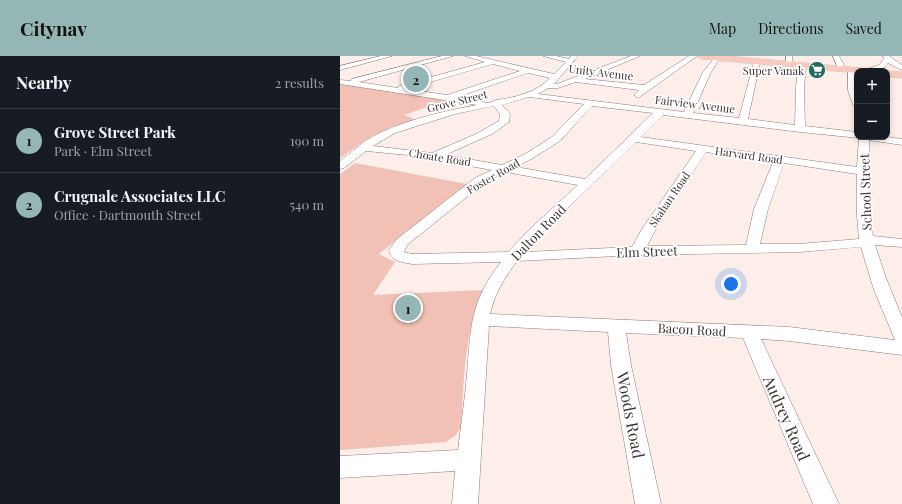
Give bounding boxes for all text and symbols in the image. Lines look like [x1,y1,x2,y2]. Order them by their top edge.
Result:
text: Citynav [20,15,87,41]
text: Map [709,19,736,38]
text: Directions [758,19,824,38]
text: Saved [846,19,882,38]
supermarket icon: Super Vanak [807,60,827,80]
street label: Unity Avenue [568,61,635,83]
place label: Super Vanak [743,63,804,78]
pin: 2 [403,64,429,94]
map controls [854,68,890,140]
button: + [854,68,890,104]
text: Nearby [16,71,71,93]
text: 2 results [275,74,324,91]
street label: Grove Street [425,86,489,116]
street label: Fairview Avenue [654,92,736,116]
button: − [854,104,890,140]
text: Grove Street Park [54,122,176,142]
text: 1 [27,132,31,149]
text: 190 m [290,132,324,149]
text: Park · Elm Street [54,142,152,159]
street label: Harvard Road [714,143,784,167]
street label: Choate Road [408,145,473,169]
street label: School Street [855,153,875,231]
street label: Foster Road [464,154,523,197]
street label: Skahan Road [645,168,693,230]
text: Crugnale Associates LLC [54,186,225,206]
text: 2 [26,196,32,213]
text: 540 m [290,196,324,213]
street label: Dalton Road [507,200,569,264]
text: Office · Dartmouth Street [54,206,201,223]
street label: Elm Street [616,241,678,261]
your location [721,274,741,294]
pin: 1 [395,293,421,323]
street label: Bacon Road [657,319,727,339]
street label: Woods Road [612,369,650,460]
street label: Audrey Road [759,371,815,464]

